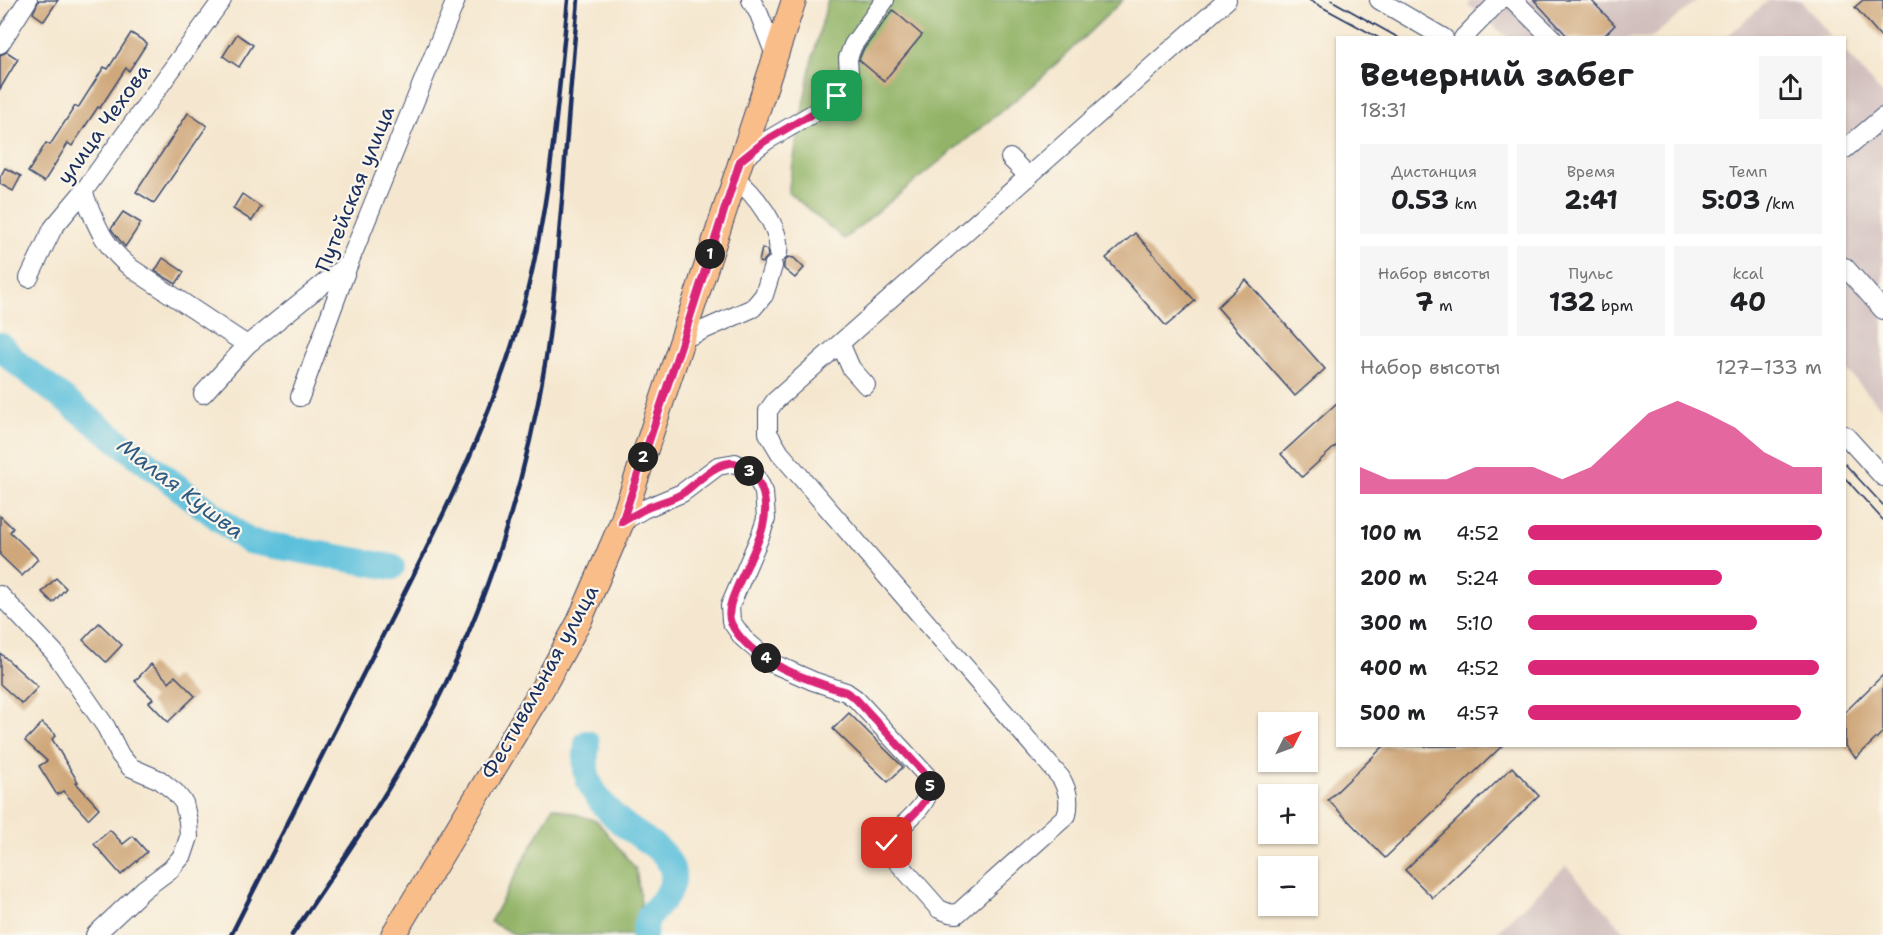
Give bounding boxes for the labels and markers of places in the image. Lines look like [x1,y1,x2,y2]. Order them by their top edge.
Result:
pin [811,70,862,121]
pin: 1 [695,239,725,269]
pin: 2 [628,442,658,472]
pin: 3 [734,456,764,486]
pin: 4 [751,643,781,673]
pin: 5 [915,771,945,801]
pin [861,817,912,868]

